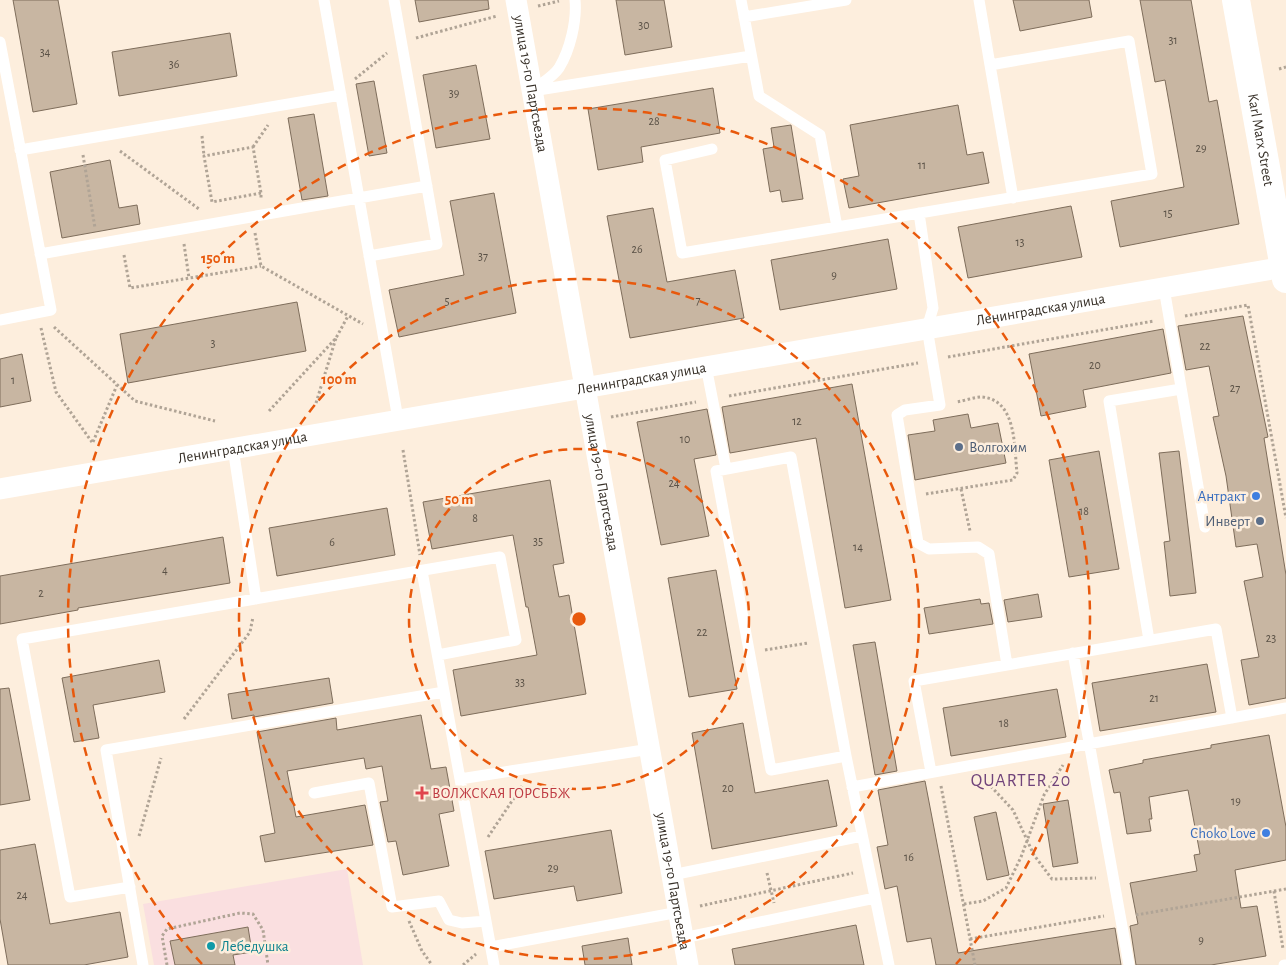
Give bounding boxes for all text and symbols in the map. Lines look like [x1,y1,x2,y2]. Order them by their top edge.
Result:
street label: улица 19-го Партсъезда [511,13,550,154]
house number: 30 [638,19,650,31]
house number: 31 [1168,34,1178,46]
house number: 34 [40,46,51,58]
house number: 36 [169,58,180,70]
house number: 39 [449,87,460,99]
street label: Karl Marx Street [1245,92,1276,187]
house number: 28 [648,115,660,127]
house number: 29 [1195,142,1207,154]
house number: 11 [918,159,926,171]
house number: 15 [1163,207,1173,219]
house number: 13 [1015,236,1025,248]
house number: 26 [631,243,643,255]
house number: 37 [478,250,488,262]
text: 150 m [201,251,235,266]
house number: 9 [831,269,837,281]
street label: Ленинградская улица [975,291,1107,328]
house number: 7 [695,294,701,306]
house number: 5 [444,295,450,307]
house number: 3 [211,337,216,349]
house number: 22 [1200,340,1211,352]
house number: 20 [1089,359,1101,371]
street label: Ленинградская улица [576,360,707,397]
text: 100 m [321,372,357,387]
house number: 1 [11,374,15,386]
house number: 27 [1230,382,1240,394]
street label: улица 19-го Партсъезда [582,412,621,553]
house number: 12 [792,415,802,427]
street label: Ленинградская улица [177,429,308,466]
house number: 10 [680,433,690,445]
place label: Волгохим [969,440,1027,455]
marker: Волгохим [953,441,965,453]
house number: 24 [668,477,680,489]
place label: Антракт [1197,489,1247,504]
marker: Антракт [1250,490,1262,502]
text: 50 m [445,492,473,507]
house number: 18 [1079,505,1089,517]
house number: 8 [472,512,478,524]
place label: Инверт [1205,514,1251,529]
marker: Инверт [1254,515,1266,527]
house number: 35 [533,535,543,547]
house number: 6 [329,536,335,548]
house number: 14 [853,541,863,553]
house number: 4 [162,564,168,576]
house number: 2 [38,587,44,599]
centre of rings [570,610,588,628]
house number: 22 [697,626,708,638]
house number: 23 [1266,632,1276,644]
house number: 33 [515,676,525,688]
house number: 21 [1149,692,1159,704]
house number: 18 [999,717,1009,729]
district label: QUARTER 20 [971,772,1071,790]
house number: 20 [722,782,734,794]
place label: ВОЛЖСКАЯ ГОРСББЖ [432,786,571,801]
marker: ВОЛЖСКАЯ ГОРСББЖ [416,787,428,799]
house number: 19 [1231,795,1241,807]
street label: улица 19-го Партсъезда [653,810,692,951]
place label: Choko Love [1190,826,1256,841]
marker: Choko Love [1260,827,1272,839]
house number: 16 [904,851,914,863]
house number: 29 [547,862,559,874]
house number: 24 [16,889,28,901]
house number: 9 [1198,934,1204,946]
place label: Лебедушка [221,939,289,954]
marker: Лебедушка [205,940,217,952]

